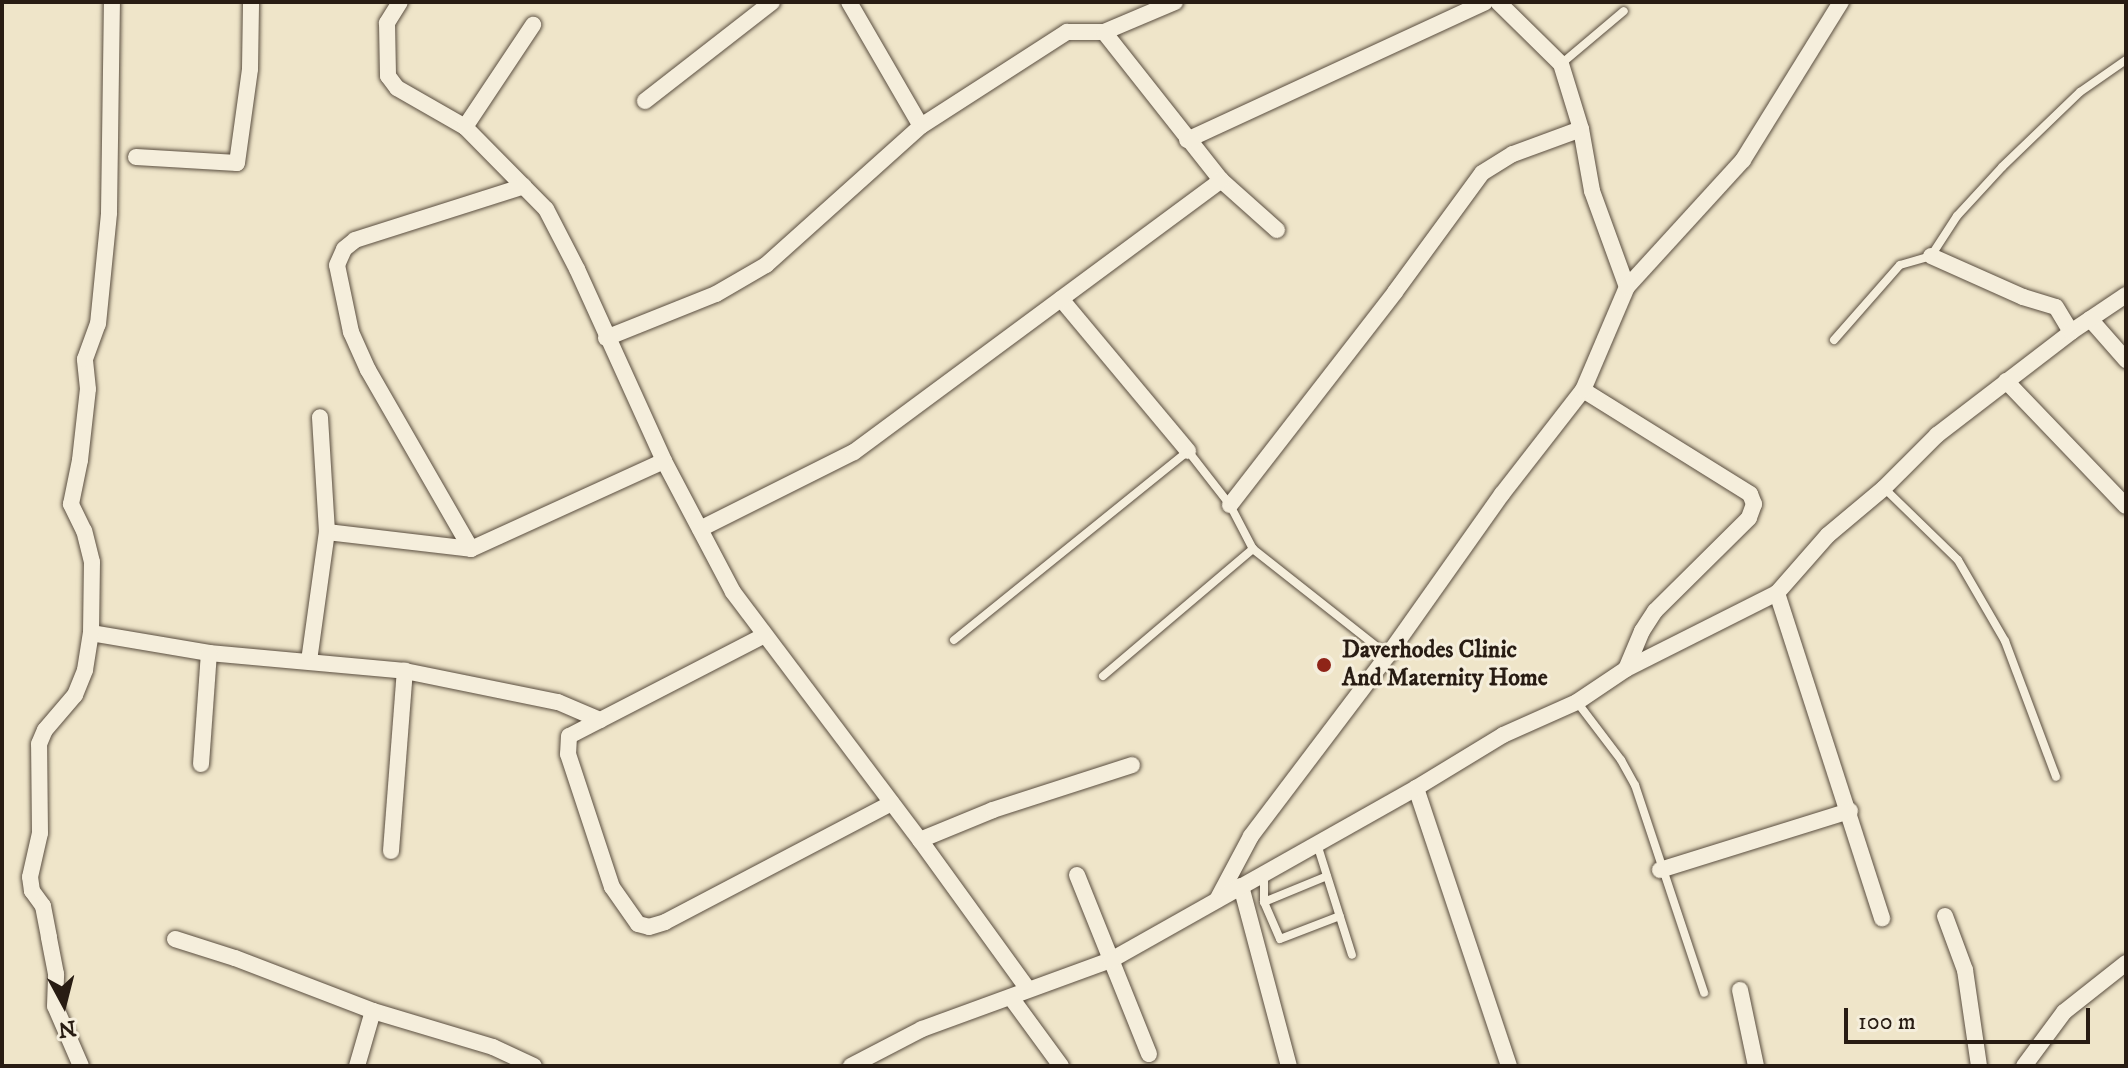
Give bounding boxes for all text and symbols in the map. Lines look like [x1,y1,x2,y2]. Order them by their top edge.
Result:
place label: Daverhodes Clinic And Maternity Home [1342,637,1548,693]
marker: Daverhodes Clinic And Maternity Home [1313,654,1335,676]
north arrow [24,964,104,1044]
scale bar [1848,992,2094,1042]
text: 100 m [1858,1007,1916,1037]
text: N [56,1014,78,1043]

